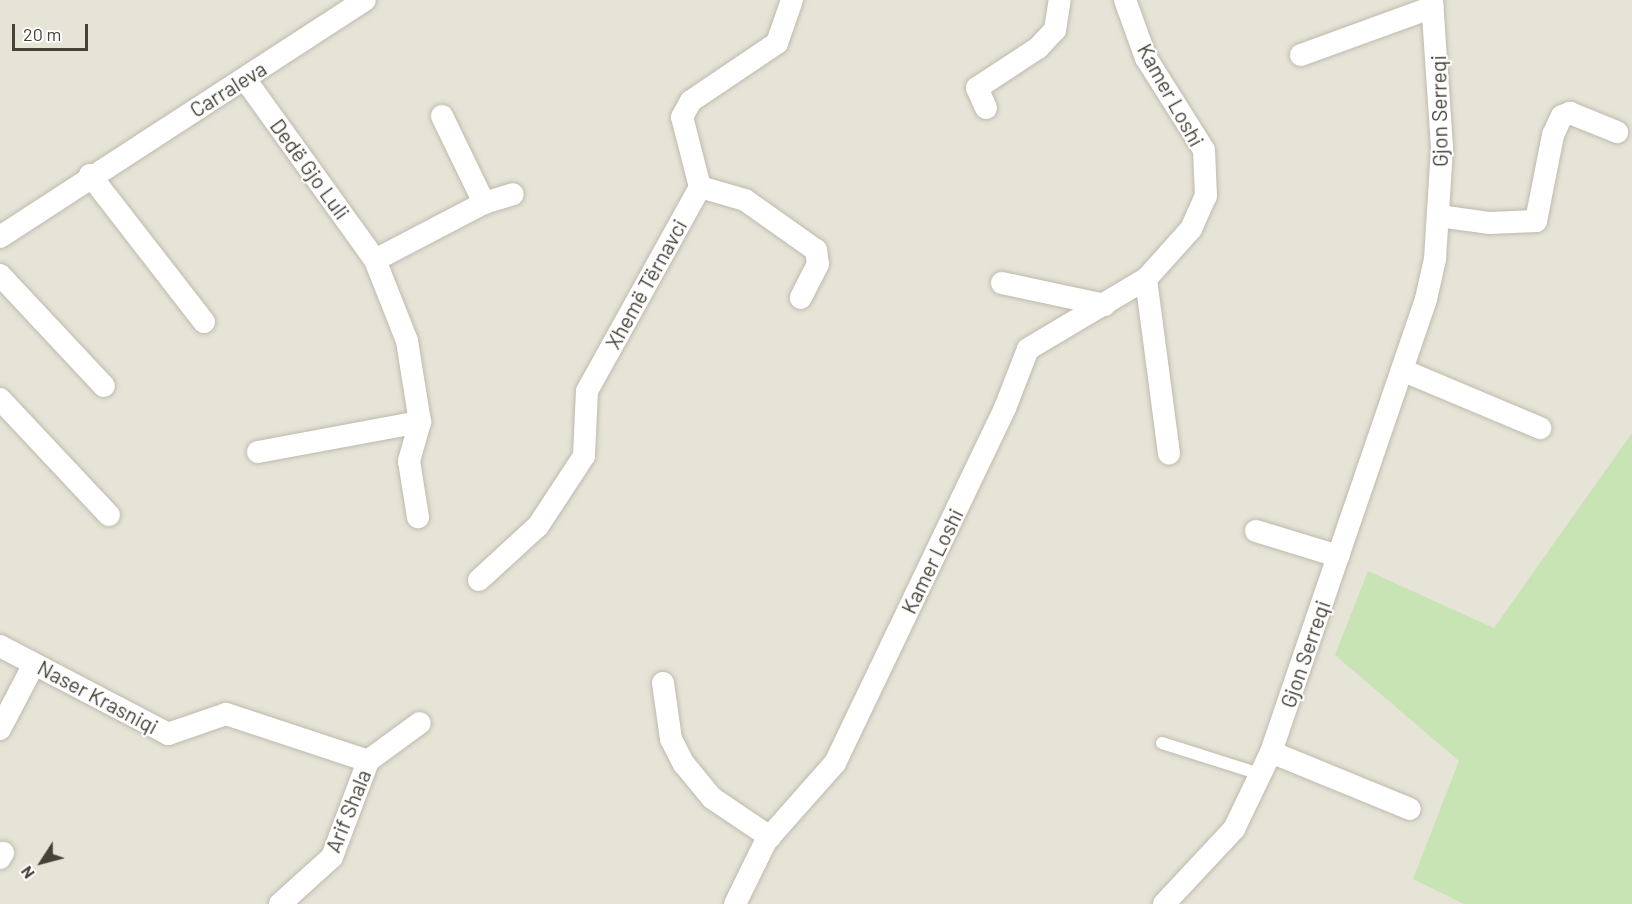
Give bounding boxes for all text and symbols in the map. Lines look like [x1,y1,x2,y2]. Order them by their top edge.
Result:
scale bar [15,12,92,50]
text: 20 m [23,23,61,45]
street label: Kamer Loshi [1132,39,1210,151]
street label: Gjon Serreqi [1425,55,1453,167]
street label: Carraleva [185,56,271,122]
street label: Dedë Gjo Luli [265,114,355,224]
street label: Xhemë Tërnavci [600,215,692,353]
street label: Kamer Loshi [896,504,968,618]
street label: Gjon Serreqi [1275,597,1335,711]
street label: Naser Krasniqi [33,655,163,739]
street label: Arif Shala [320,766,376,856]
north arrow [12,832,72,892]
text: N [16,863,38,883]

